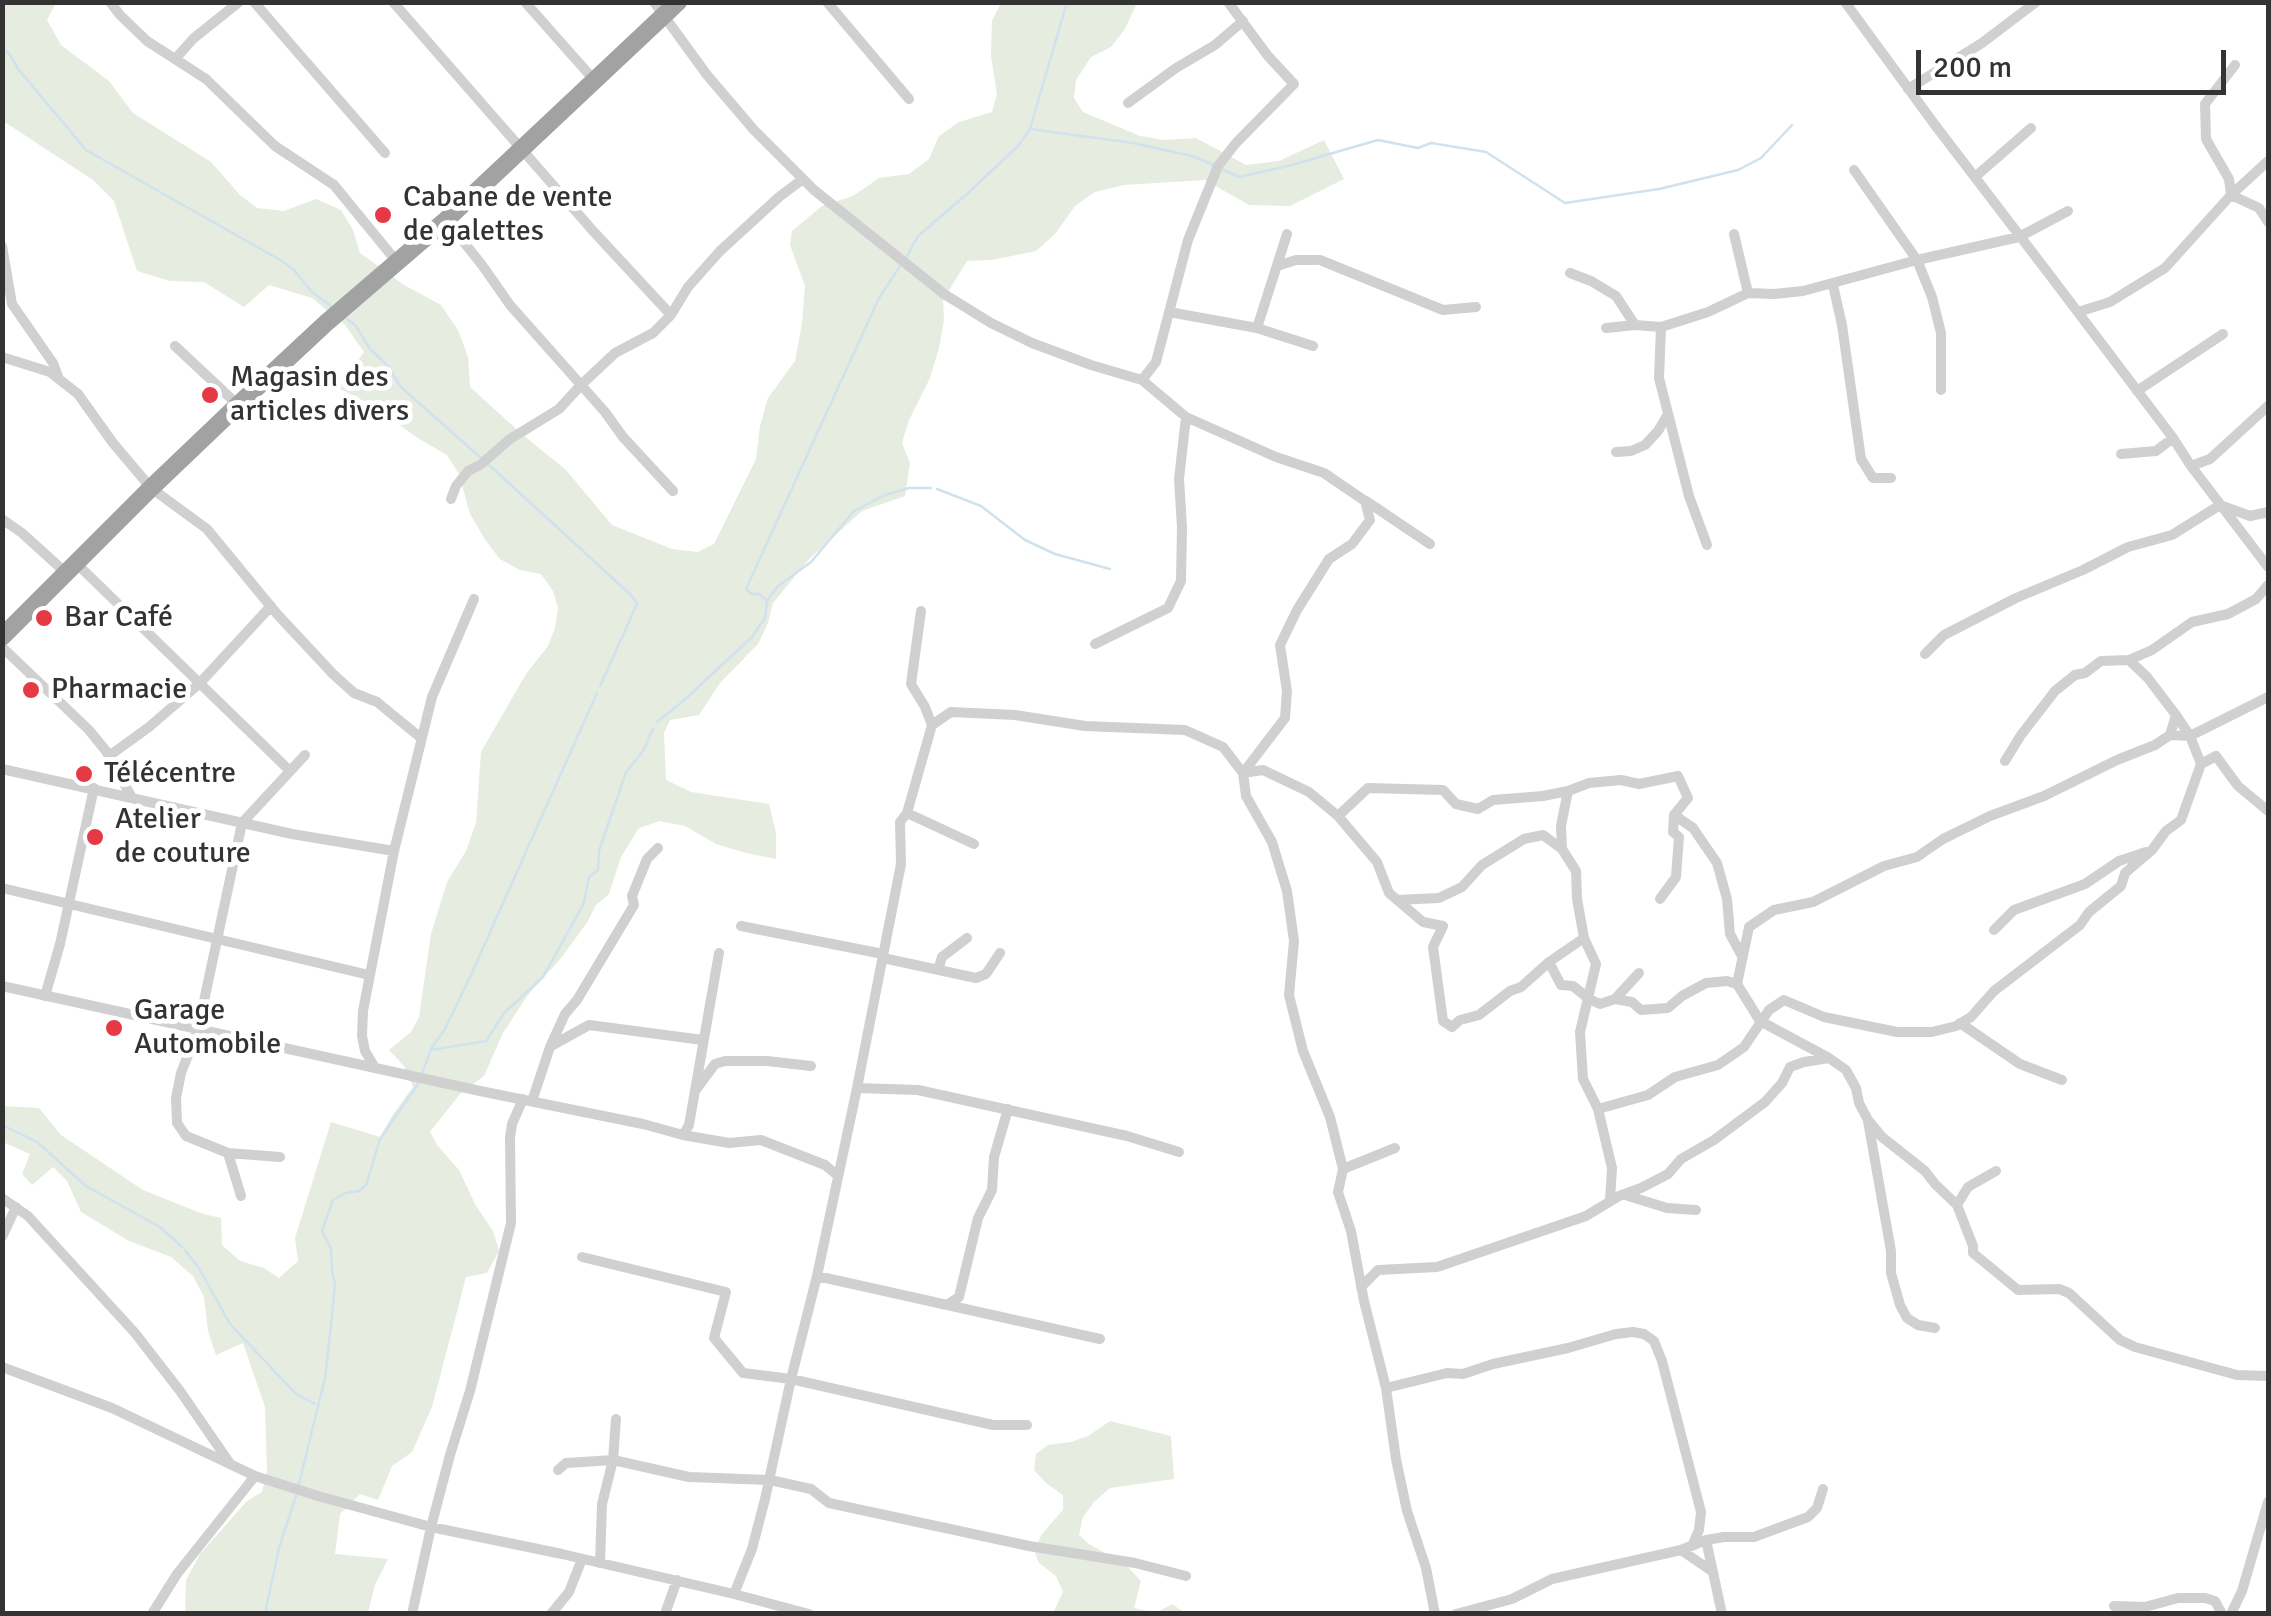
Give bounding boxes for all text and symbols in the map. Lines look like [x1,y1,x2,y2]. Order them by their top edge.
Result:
scale bar [1921,30,2231,92]
text: 200 m [1933,49,2012,86]
place label: Cabane de vente de galettes [403,180,613,250]
marker: Cabane de vente de galettes [372,204,394,226]
place label: Magasin des articles divers [230,360,409,430]
marker: Magasin des articles divers [199,384,221,406]
place label: Bar Café [64,600,173,636]
marker: Bar Café [33,607,55,629]
place label: Pharmacie [51,672,187,708]
marker: Pharmacie [20,679,42,701]
place label: Télécentre [104,756,236,792]
marker: Télécentre [73,763,95,785]
place label: Atelier de couture [115,802,251,872]
marker: Atelier de couture [84,826,106,848]
place label: Garage Automobile [134,993,281,1064]
marker: Garage Automobile [103,1017,125,1039]

